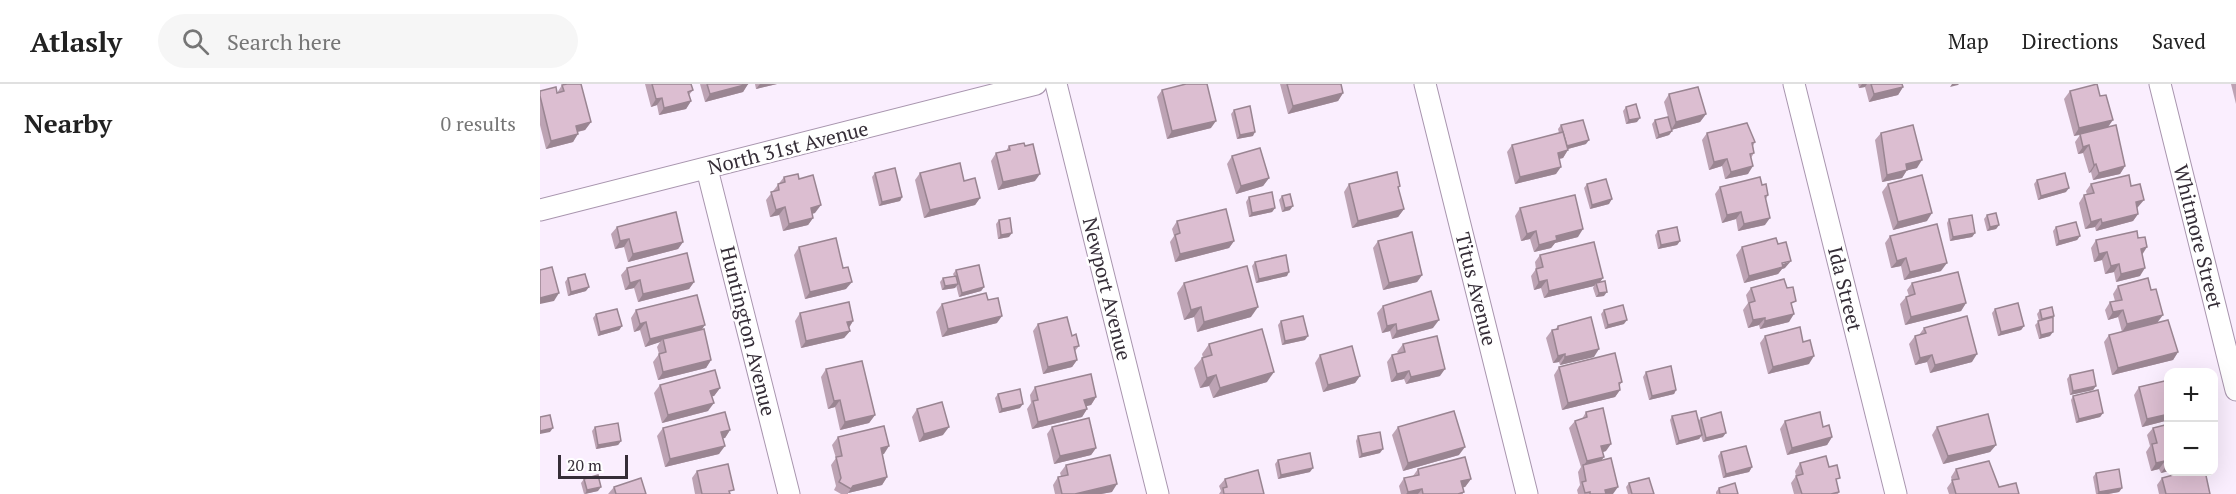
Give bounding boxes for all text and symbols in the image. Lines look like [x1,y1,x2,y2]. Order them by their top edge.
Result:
search box [158,14,578,68]
text: Atlasly [30,23,122,60]
icon: search [179,25,212,58]
text: Search here [227,27,341,56]
text: Map [1948,27,1989,55]
text: Directions [2022,27,2119,55]
text: Saved [2152,27,2206,55]
text: Nearby [24,106,112,140]
text: 0 results [441,110,516,137]
street label: North 31st Avenue [705,114,871,181]
street label: Whitmore Street [2167,162,2230,313]
street label: Newport Avenue [1077,214,1138,363]
street label: Titus Avenue [1449,229,1504,348]
street label: Huntington Avenue [714,243,783,419]
street label: Ida Street [1822,244,1869,335]
map controls [2164,368,2218,476]
button: + [2164,368,2218,422]
button: − [2164,422,2218,476]
scale bar [558,452,628,480]
text: 20 m [567,454,602,476]

